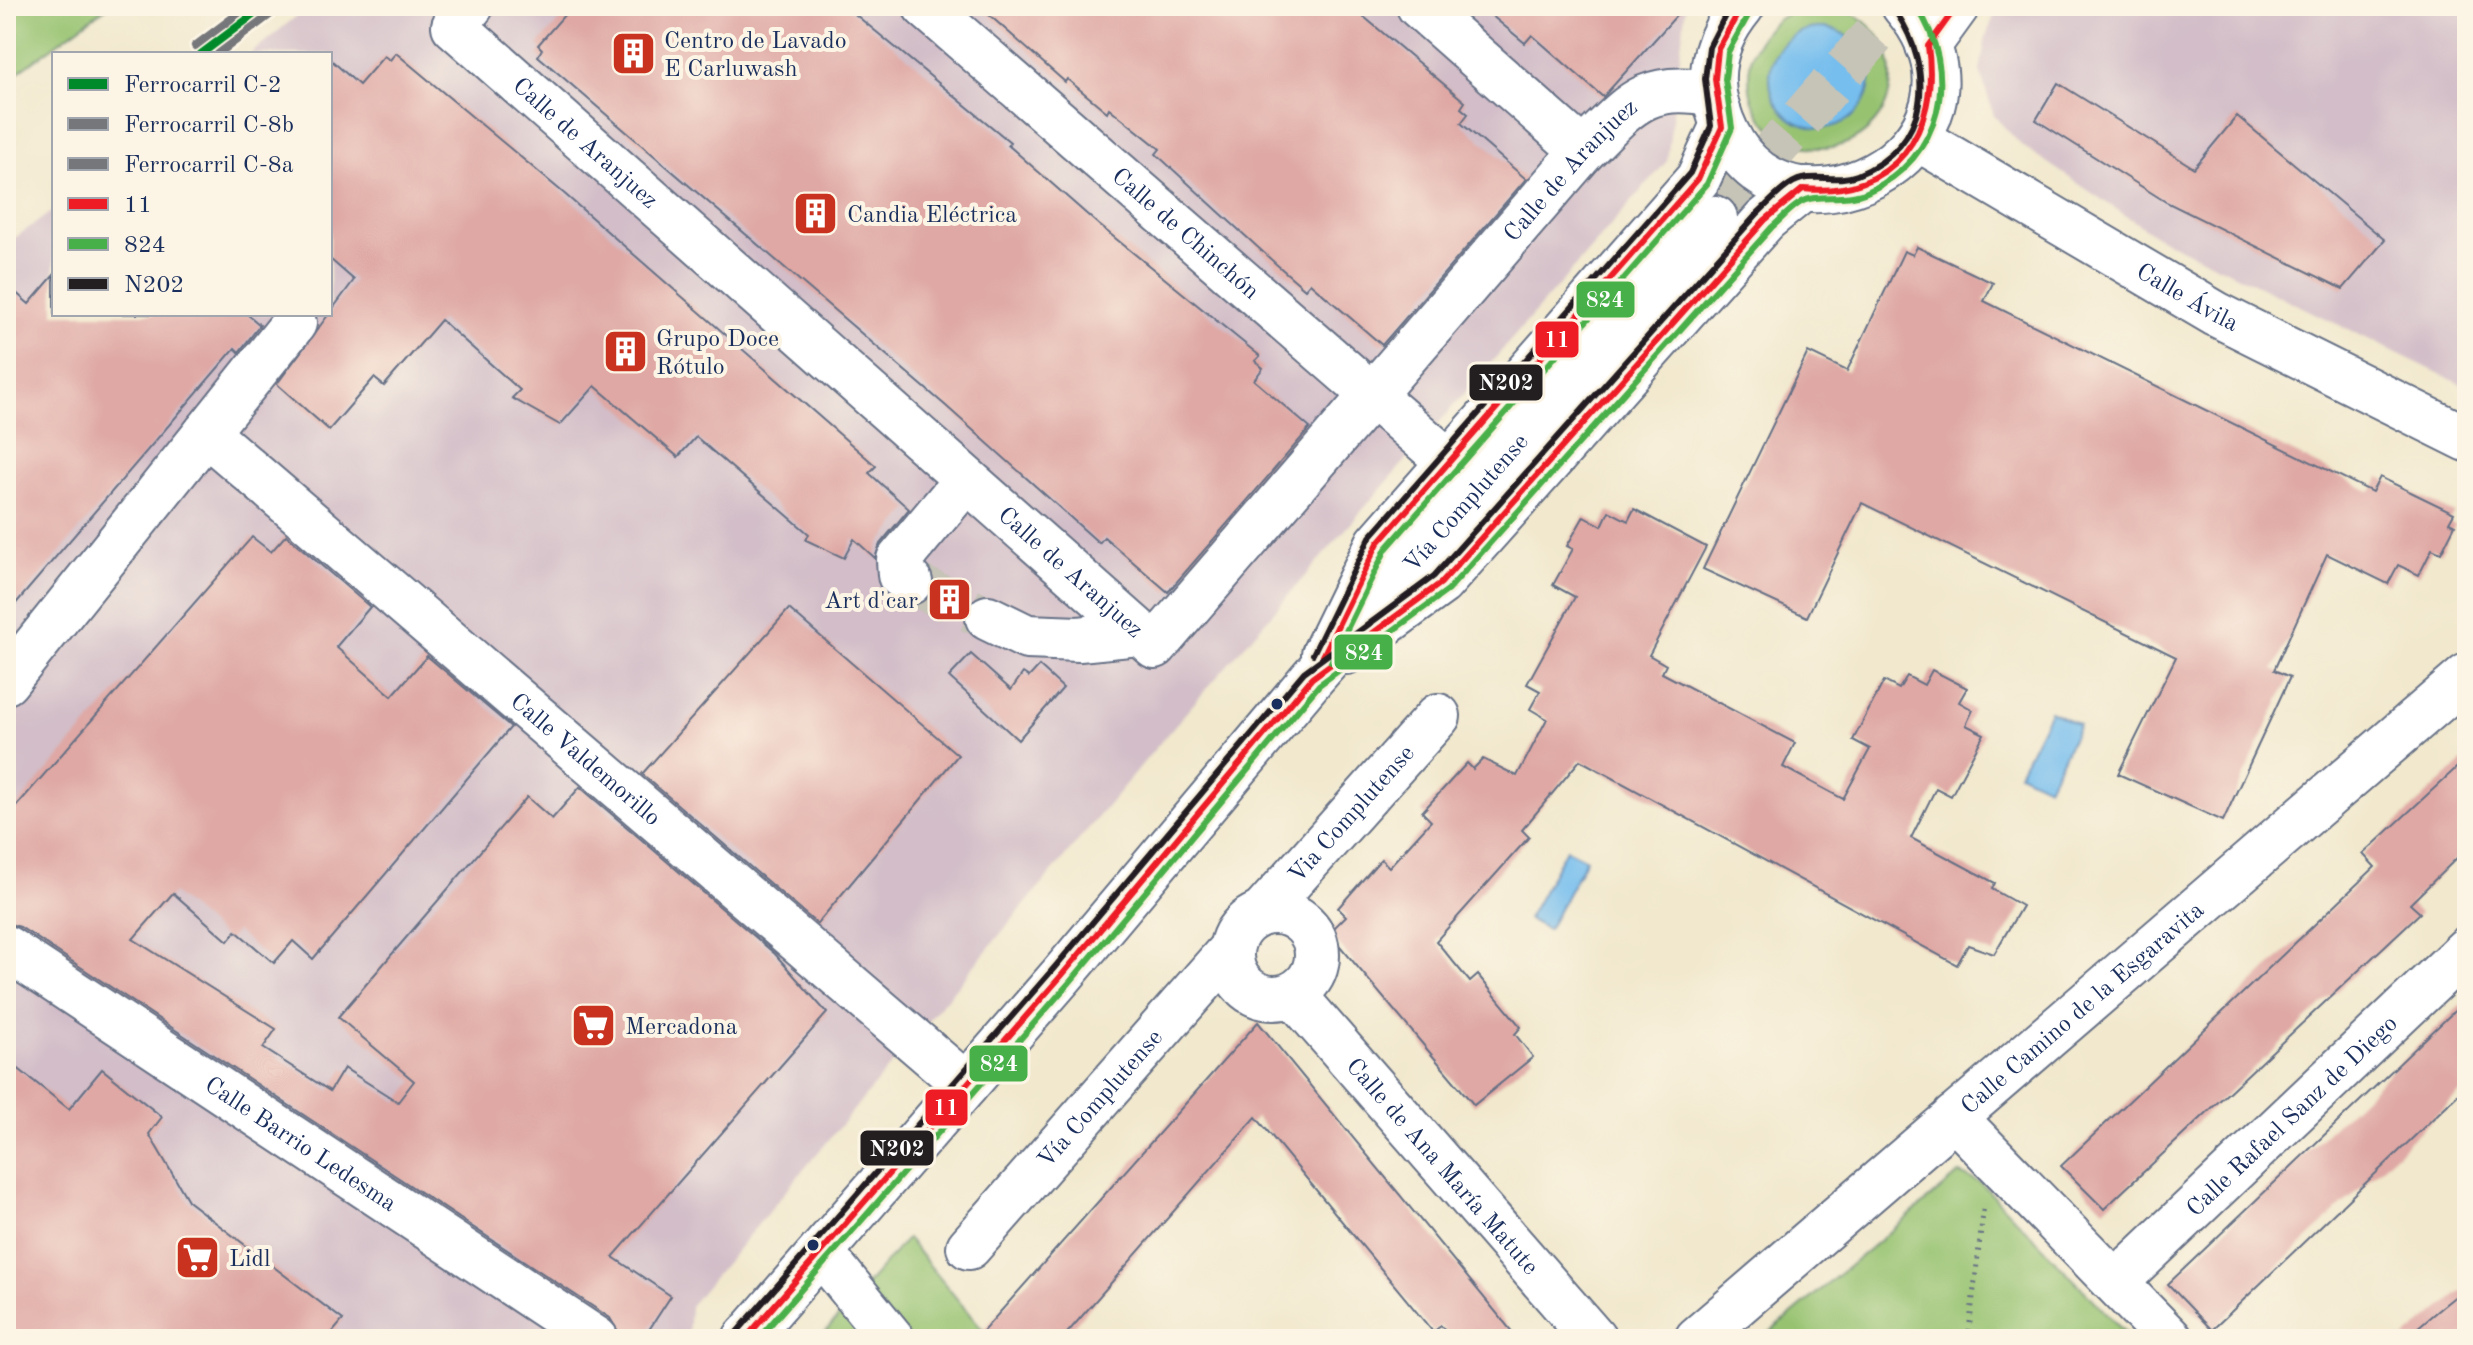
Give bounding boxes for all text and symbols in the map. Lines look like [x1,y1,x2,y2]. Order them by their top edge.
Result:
building icon: Centro de Lavado E Carluwash [609,30,657,78]
place label: Centro de Lavado E Carluwash [664,30,847,82]
legend [52,52,332,316]
text: Ferrocarril C-2 [124,74,282,98]
street label: Calle de Aranjuez [507,74,661,214]
street label: Calle de Aranjuez [1501,96,1642,247]
text: Ferrocarril C-8b [124,114,294,138]
text: Ferrocarril C-8a [124,154,294,178]
street label: Calle de Chinchón [1107,165,1263,305]
building icon: Candia Eléctrica [792,190,840,238]
text: 11 [124,194,152,218]
place label: Candia Eléctrica [847,204,1017,228]
text: 824 [124,234,166,258]
street label: Calle Ávila [2132,260,2242,337]
text: N202 [124,274,184,298]
line badge: 824 [1575,280,1636,319]
text: 824 [1586,290,1624,312]
line badge: 11 [1534,320,1580,359]
building icon: Grupo Doce Rótulo [601,328,649,376]
place label: Grupo Doce Rótulo [656,328,779,380]
text: 11 [1544,330,1570,352]
line badge: N202 [1468,363,1544,402]
text: N202 [1478,373,1534,395]
street label: Vía Complutense [1400,430,1534,578]
street label: Calle de Aranjuez [993,503,1147,643]
building icon: Art d'car [925,576,973,624]
place label: Art d'car [824,590,918,614]
line badge: 824 [1333,633,1394,671]
text: 824 [1345,643,1383,665]
street label: Calle Valdemorillo [505,690,664,831]
unlabelled marker [1269,696,1285,712]
street label: Via Complutense [1285,742,1420,888]
street label: Calle Camino de la Esgaravita [1957,898,2209,1120]
supermarket icon: Mercadona [570,1002,618,1050]
street label: Calle Rafael Sanz de Diego [2183,1012,2403,1222]
place label: Mercadona [625,1016,738,1040]
street label: Vía Complutense [1034,1026,1168,1173]
line badge: 824 [968,1044,1029,1083]
text: 824 [980,1054,1018,1076]
street label: Calle de Ana María Matute [1341,1054,1542,1280]
street label: Calle Barrio Ledesma [200,1073,400,1217]
line badge: 11 [924,1088,969,1127]
text: 11 [933,1098,959,1120]
line badge: N202 [859,1129,935,1167]
text: N202 [869,1139,925,1161]
supermarket icon: Lidl [174,1234,222,1282]
unlabelled marker [805,1237,821,1253]
place label: Lidl [229,1248,271,1272]

